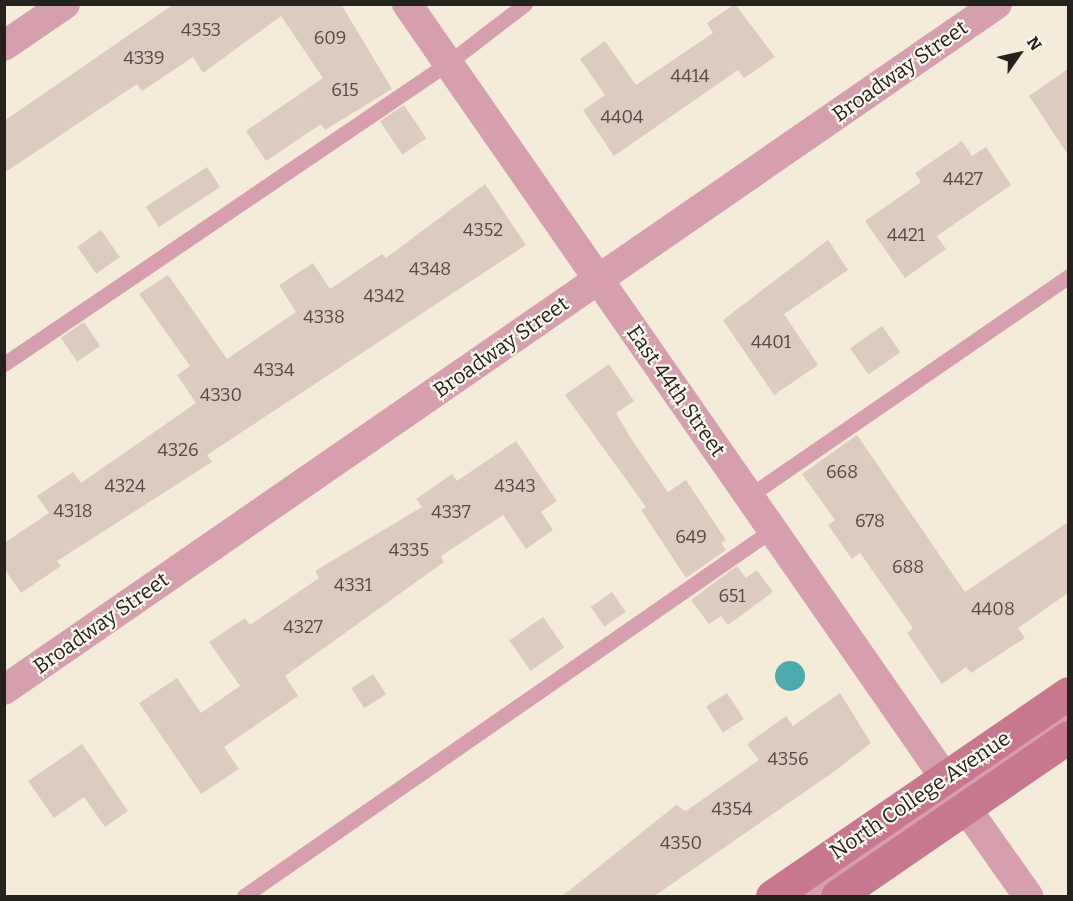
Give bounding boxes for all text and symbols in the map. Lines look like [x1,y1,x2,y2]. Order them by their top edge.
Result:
street label: Broadway Street [827,15,973,127]
house number: 4353 [181,19,221,41]
north arrow [989,24,1049,84]
house number: 609 [314,27,346,49]
text: N [1023,33,1046,54]
house number: 4339 [123,47,165,69]
house number: 4414 [671,65,709,87]
house number: 615 [331,79,359,101]
house number: 4404 [600,106,644,128]
house number: 4427 [943,168,983,190]
house number: 4352 [463,219,503,241]
house number: 4421 [887,224,925,246]
house number: 4348 [409,258,451,280]
house number: 4342 [363,285,405,307]
street label: Broadway Street [428,291,574,403]
house number: 4338 [303,306,345,328]
street label: East 44th Street [621,320,731,462]
house number: 4401 [751,331,791,353]
house number: 4334 [253,359,295,381]
house number: 4330 [200,384,242,406]
house number: 4326 [157,439,199,461]
house number: 668 [826,461,858,483]
house number: 4324 [104,475,146,497]
house number: 4343 [494,475,536,497]
house number: 4318 [54,500,92,522]
house number: 4337 [431,501,471,523]
house number: 678 [855,510,885,532]
house number: 649 [675,526,707,548]
house number: 4335 [389,539,429,561]
house number: 688 [892,556,924,578]
street label: Broadway Street [28,567,174,679]
house number: 4331 [334,574,372,596]
house number: 651 [719,585,745,607]
house number: 4408 [971,598,1015,620]
house number: 4327 [283,616,323,638]
street label: North College Avenue [825,725,1015,865]
house number: 4356 [768,748,808,770]
house number: 4354 [712,798,752,820]
house number: 4350 [660,832,702,854]

